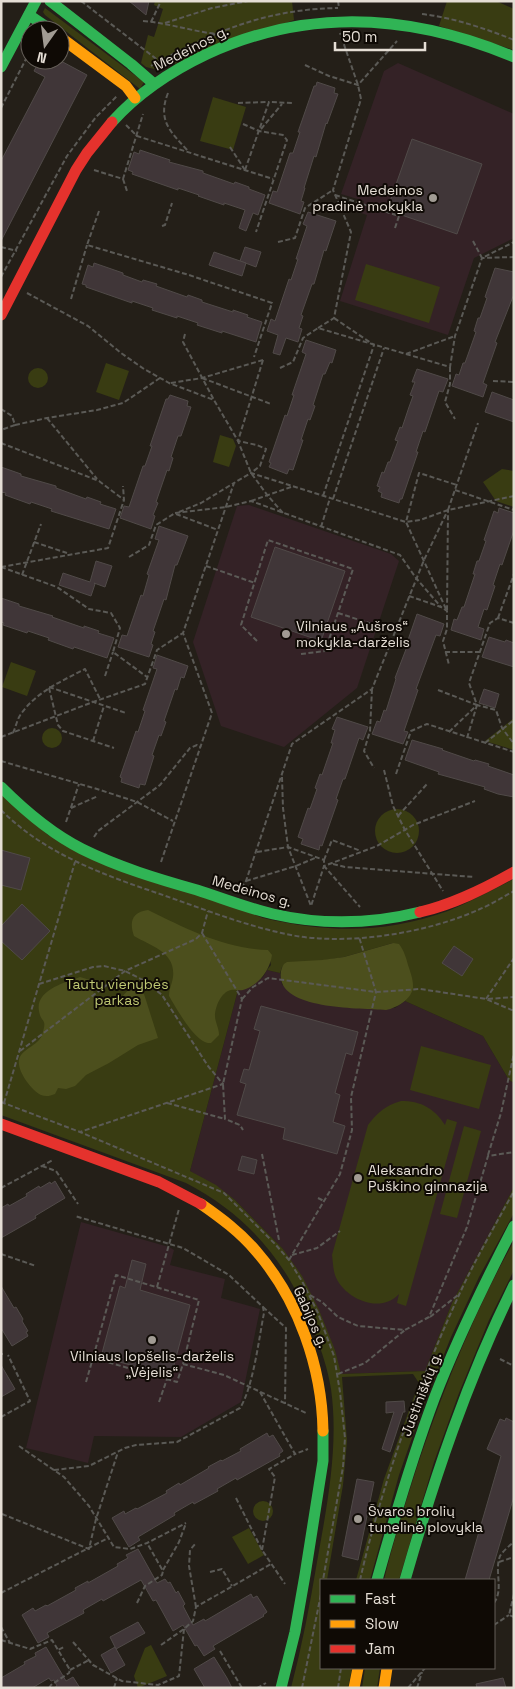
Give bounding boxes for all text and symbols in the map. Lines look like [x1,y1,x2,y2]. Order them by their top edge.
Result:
north arrow [20,20,70,70]
scale bar [335,20,425,52]
street label: Medeinos g. [150,21,232,75]
text: 50 m [342,27,377,46]
text: N [35,48,49,67]
place label: Medeinos pradinė mokykla [312,181,423,215]
marker: Medeinos pradinė mokykla [427,192,439,204]
place label: Vilniaus „Aušros“ mokykla-darželis [296,617,410,651]
marker: Vilniaus „Aušros“ mokykla-darželis [280,628,292,640]
street label: Medeinos g. [210,871,294,911]
park label: Tautų vienybės parkas [65,975,169,1009]
place label: Aleksandro Puškino gimnazija [368,1161,487,1195]
marker: Aleksandro Puškino gimnazija [352,1172,364,1184]
street label: Gabijos g. [289,1283,333,1351]
marker: Vilniaus lopšelis-darželis „Vėjelis“ [146,1334,158,1346]
place label: Vilniaus lopšelis-darželis „Vėjelis“ [70,1347,234,1381]
street label: Justiniškių g. [397,1349,445,1439]
place label: Švaros brolių tunelinė plovykla [368,1502,483,1536]
marker: Švaros brolių tunelinė plovykla [352,1513,364,1525]
legend [320,1579,495,1669]
text: Fast [365,1589,396,1608]
text: Slow [365,1614,399,1633]
text: Jam [365,1639,395,1658]

